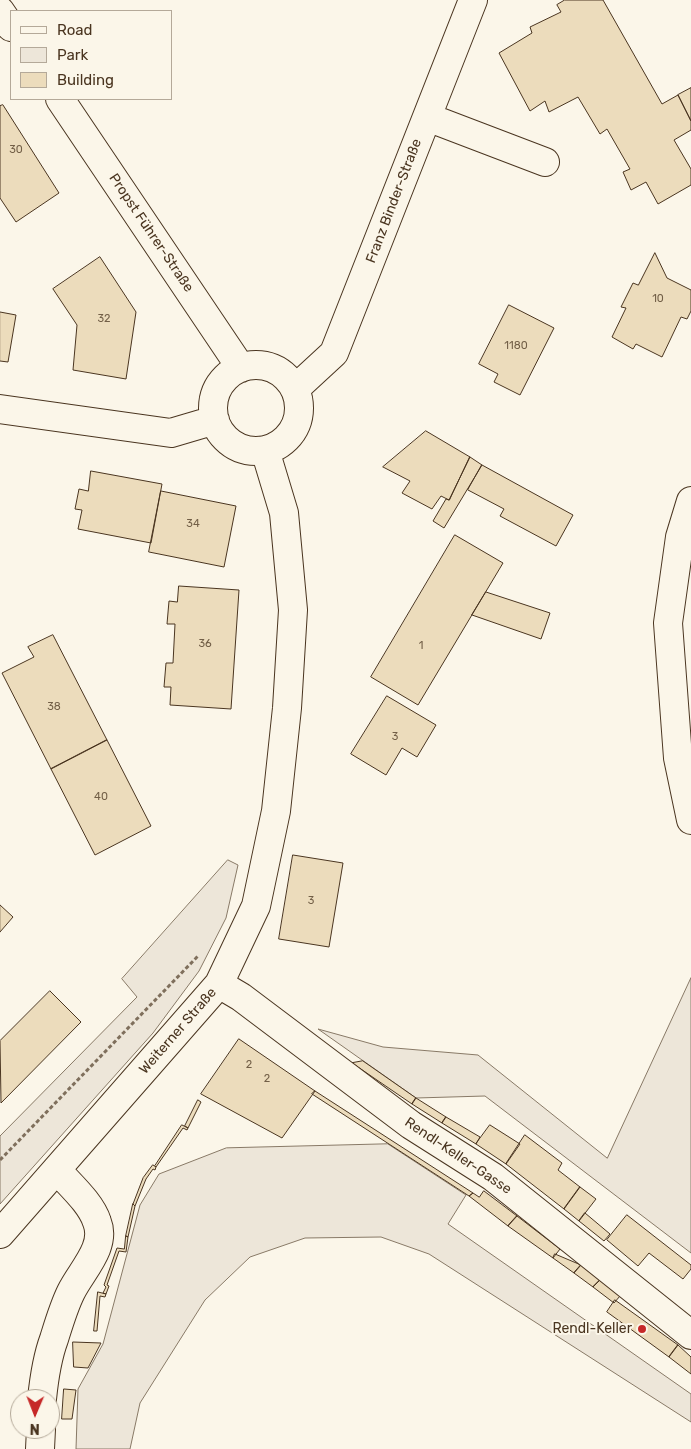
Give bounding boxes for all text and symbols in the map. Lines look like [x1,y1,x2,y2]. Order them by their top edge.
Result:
legend [10,10,172,100]
text: Road [57,21,93,39]
text: Park [57,46,88,64]
text: Building [57,71,114,89]
street label: Franz Binder-Straße [363,136,425,266]
house number: 30 [9,143,23,157]
street label: Propst Führer-Straße [105,171,197,295]
house number: 10 [652,292,664,306]
house number: 32 [97,312,111,326]
house number: 1180 [504,339,528,353]
house number: 34 [186,517,200,531]
house number: 36 [198,637,212,651]
house number: 1 [419,639,423,653]
house number: 38 [47,700,61,714]
house number: 3 [392,730,398,744]
house number: 40 [94,790,108,804]
house number: 3 [308,894,314,908]
street label: Weiterner Straße [136,984,220,1078]
house number: 2 [246,1058,252,1072]
house number: 2 [264,1072,270,1086]
street label: Rendl-Keller-Gasse [401,1114,515,1198]
place label: Rendl-Keller [552,1321,632,1337]
marker: Rendl-Keller [636,1323,648,1335]
north arrow [10,1389,60,1439]
text: N [30,1420,40,1437]

